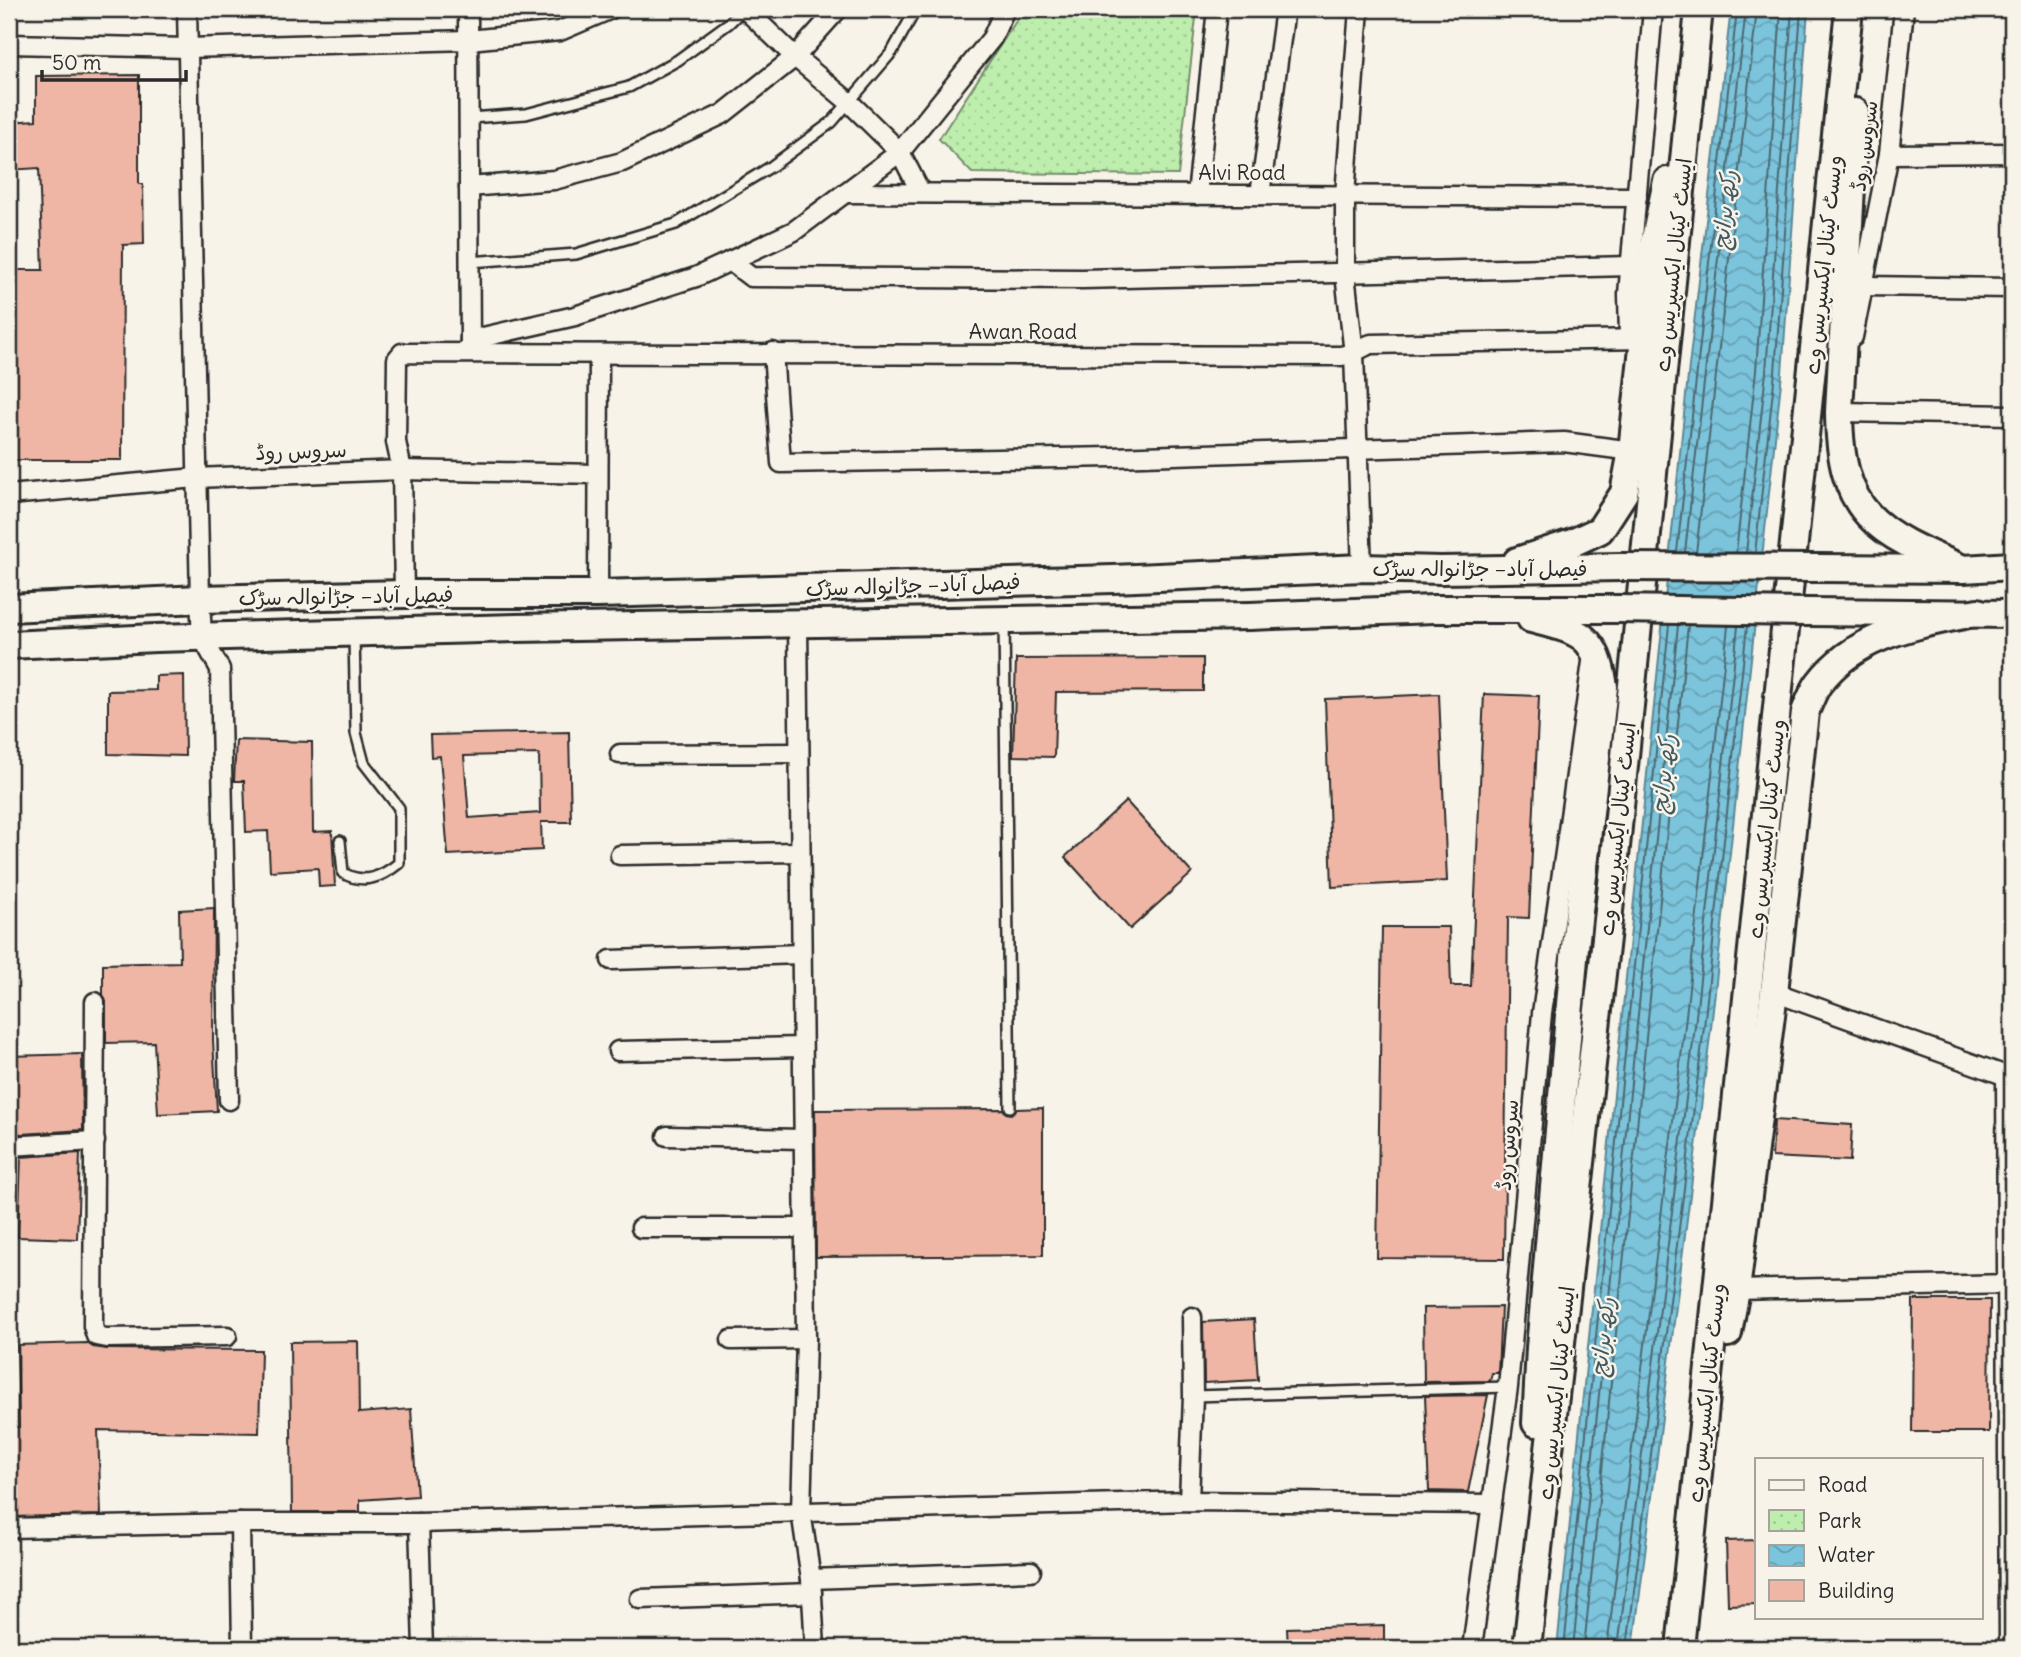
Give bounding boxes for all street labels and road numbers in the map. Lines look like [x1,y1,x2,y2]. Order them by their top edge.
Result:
street label: سروس روڈ [1844,99,1884,193]
street label: ویسٹ کینال ایکسپریس وے [1798,154,1848,376]
street label: ایسٹ کینال ایکسپریس وے [1648,157,1698,373]
street label: Alvi Road [1198,159,1286,186]
street label: Awan Road [969,318,1077,345]
street label: سروس روڈ [255,436,347,466]
street label: فیصل آباد– جڑانوالہ سڑک [1373,555,1587,582]
street label: فیصل آباد– جڑانوالہ سڑک [805,568,1021,602]
street label: فیصل آباد– جڑانوالہ سڑک [238,581,454,611]
street label: ویسٹ کینال ایکسپریس وے [1741,718,1791,940]
street label: ایسٹ کینال ایکسپریس وے [1592,721,1642,937]
street label: سروس روڈ [1490,1098,1524,1192]
street label: ویسٹ کینال ایکسپریس وے [1681,1282,1731,1504]
street label: ایسٹ کینال ایکسپریس وے [1531,1285,1581,1501]

